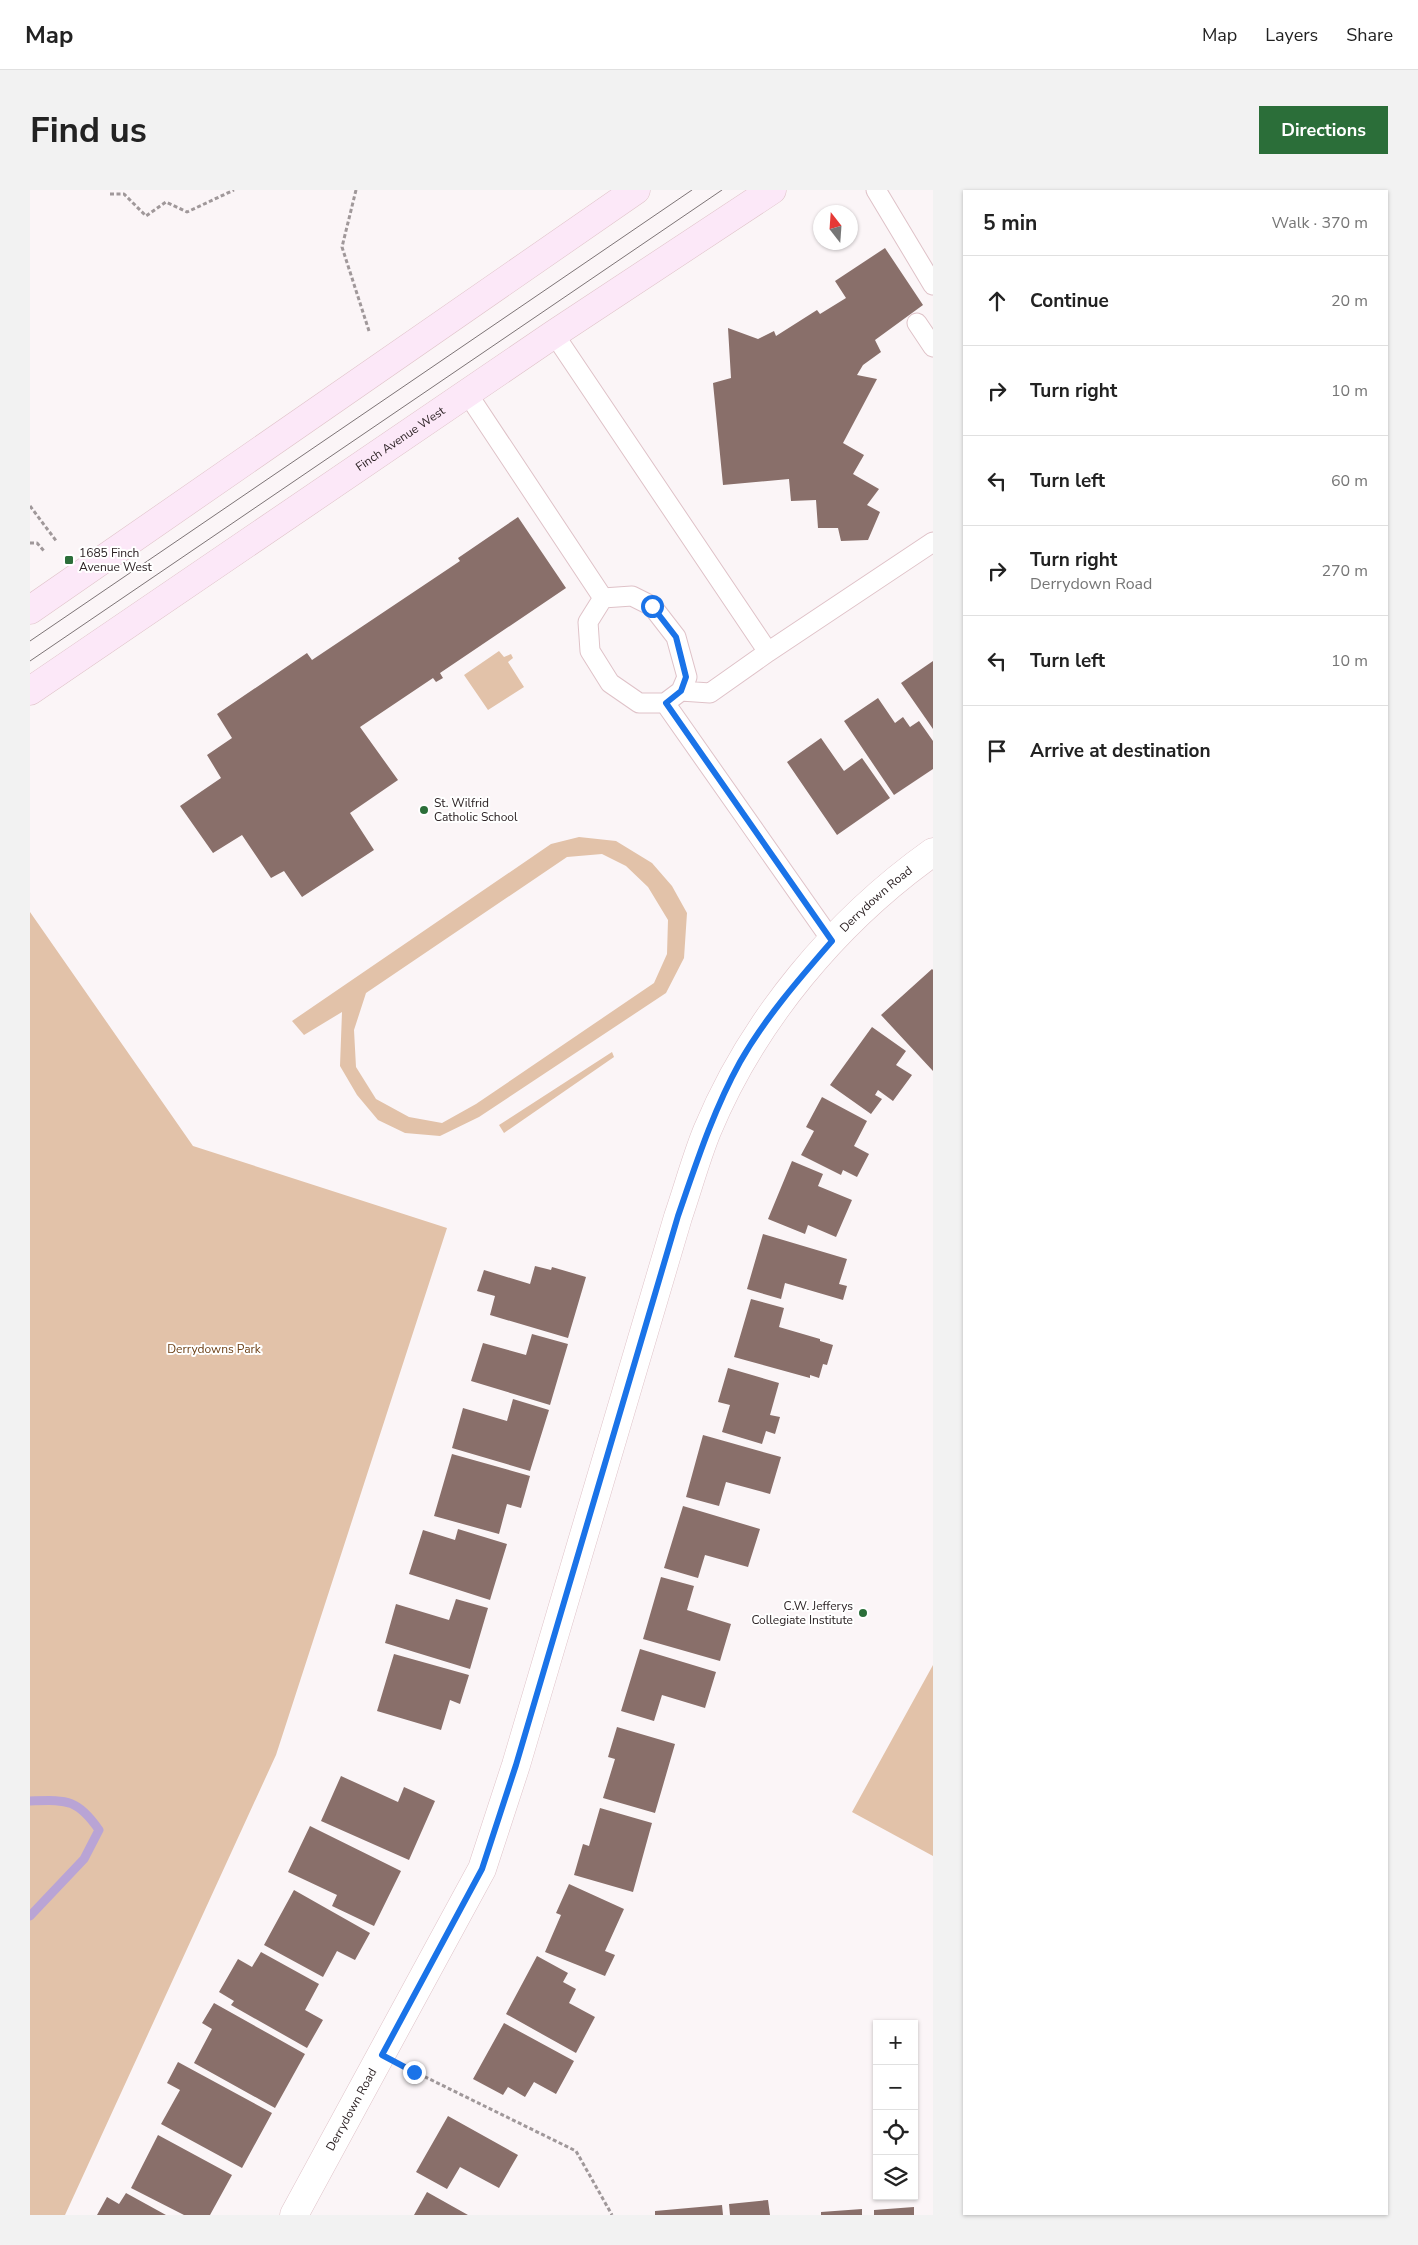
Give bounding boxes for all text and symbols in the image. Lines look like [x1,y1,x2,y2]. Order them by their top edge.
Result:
text: Map [25,19,73,51]
text: Map [1202,23,1237,47]
text: Layers [1265,23,1318,47]
text: Share [1346,23,1393,47]
button: Directions [1259,106,1388,154]
text: Find us [30,107,147,154]
north arrow [813,205,858,250]
text: 5 min [983,209,1037,237]
text: Walk · 370 m [1272,212,1368,234]
icon: ahead [983,287,1011,315]
text: Continue [1030,288,1109,314]
text: 20 m [1331,290,1368,312]
icon: right [983,377,1011,405]
text: Turn right [1030,378,1117,404]
text: 10 m [1331,380,1368,402]
street label: Finch Avenue West [353,402,449,475]
icon: left [983,467,1011,495]
text: Turn left [1030,468,1105,494]
text: 60 m [1331,470,1368,492]
place label: 1685 Finch Avenue West [79,545,153,575]
text: Turn right [1030,547,1117,573]
marker: 1685 Finch Avenue West [63,554,75,566]
icon: right [983,557,1011,585]
text: 270 m [1321,560,1368,582]
text: Derrydown Road [1030,573,1152,595]
route start [641,595,664,618]
icon: left [983,647,1011,675]
text: Turn left [1030,648,1105,674]
text: 10 m [1331,650,1368,672]
icon: arrive [983,737,1011,765]
text: Arrive at destination [1030,738,1211,764]
place label: St. Wilfrid Catholic School [434,795,518,825]
marker: St. Wilfrid Catholic School [418,804,430,816]
street label: Derrydown Road [836,862,915,935]
park label: Derrydowns Park [167,1341,262,1357]
place label: C.W. Jefferys Collegiate Institute [751,1598,853,1628]
marker: C.W. Jefferys Collegiate Institute [857,1607,869,1619]
map controls [873,2020,918,2200]
button: + [873,2020,918,2065]
route end [403,2061,426,2084]
street label: Derrydown Road [322,2065,380,2154]
button: − [873,2065,918,2110]
button: locate [873,2110,918,2155]
button: layers [873,2155,918,2200]

